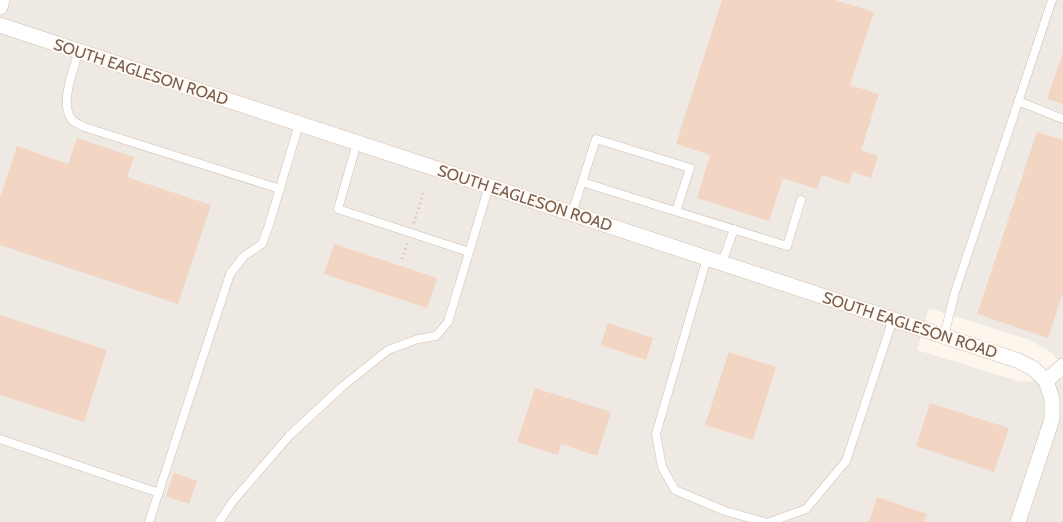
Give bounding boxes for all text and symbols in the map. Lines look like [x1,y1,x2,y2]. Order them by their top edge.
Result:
street label: SOUTH EAGLESON ROAD [51,35,231,109]
street label: SOUTH EAGLESON ROAD [435,161,615,235]
street label: SOUTH EAGLESON ROAD [820,288,1000,362]

